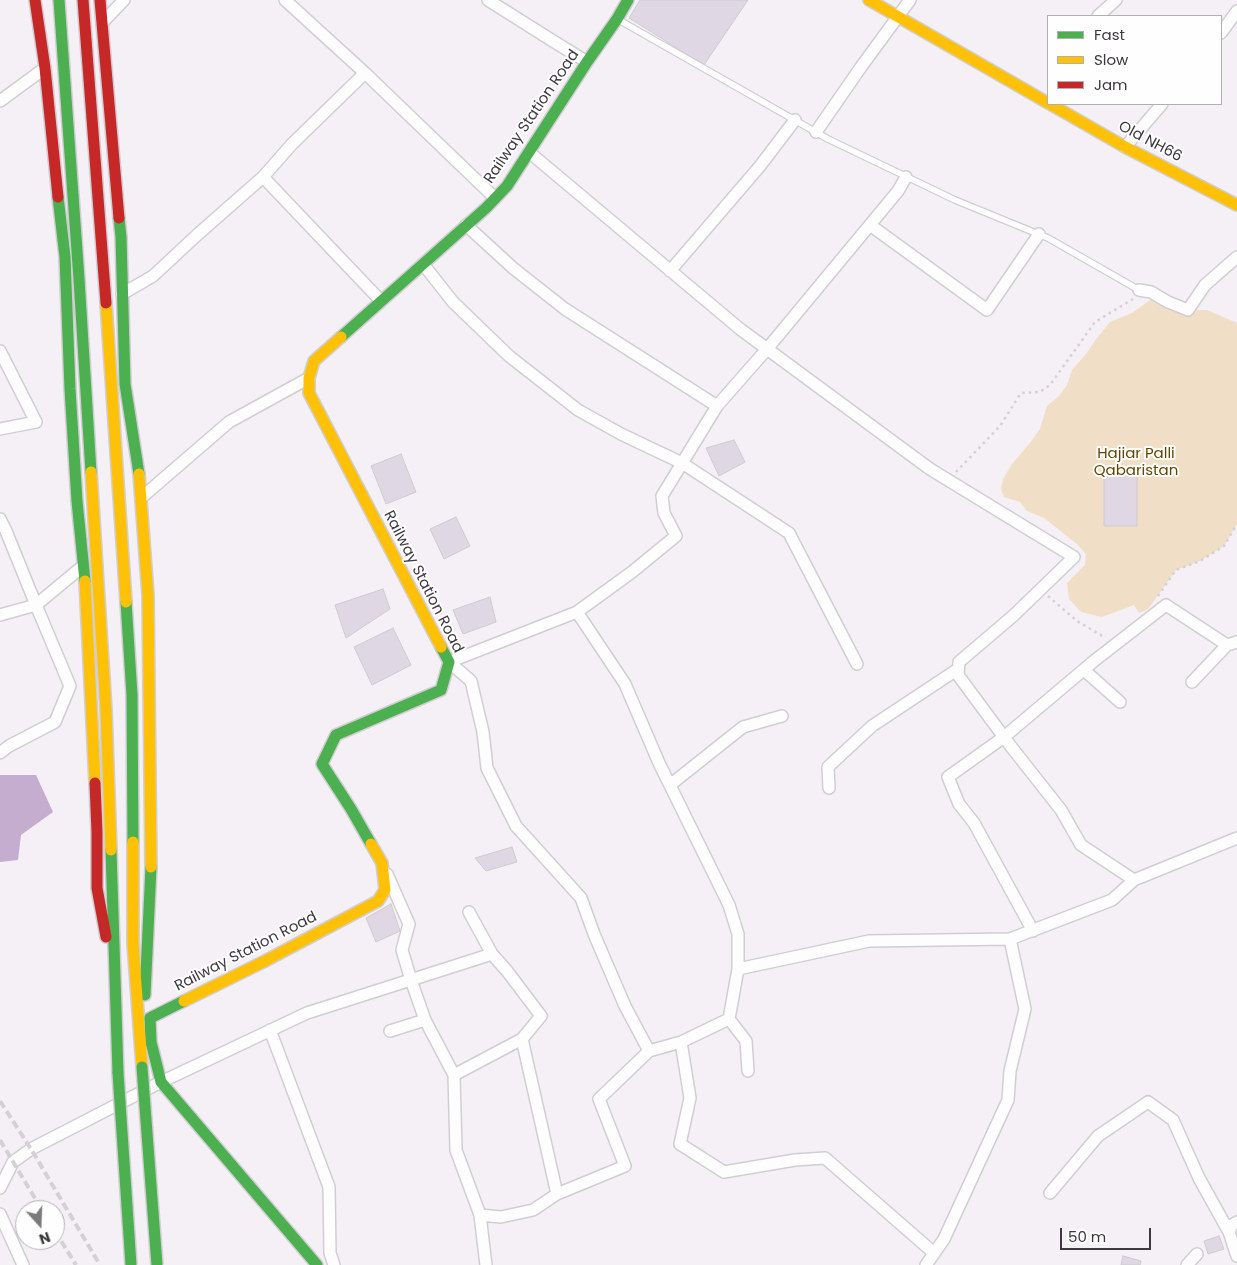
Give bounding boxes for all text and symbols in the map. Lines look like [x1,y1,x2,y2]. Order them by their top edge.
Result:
legend [1047,15,1222,105]
text: Fast [1094,24,1125,45]
street label: Railway Station Road [481,47,583,187]
text: Slow [1094,49,1128,70]
text: Jam [1094,74,1128,95]
street label: Old NH66 [1115,118,1185,166]
park label: Hajiar Palli Qabaristan [1094,445,1178,480]
street label: Railway Station Road [379,508,467,656]
street label: Railway Station Road [172,908,320,996]
north arrow [15,1200,65,1250]
scale bar [1062,1218,1153,1250]
text: 50 m [1068,1226,1106,1247]
text: N [36,1227,53,1249]

